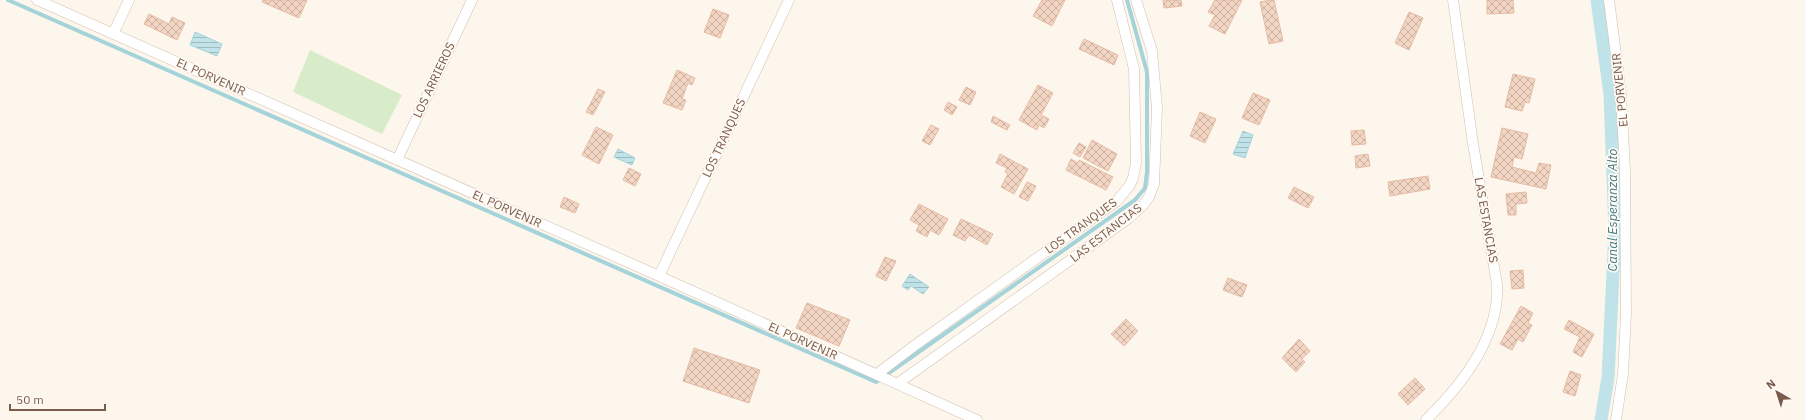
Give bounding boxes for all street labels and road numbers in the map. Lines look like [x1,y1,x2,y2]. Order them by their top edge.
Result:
street label: LOS ARRIEROS [409,40,458,120]
street label: EL PORVENIR [1608,52,1631,128]
street label: EL PORVENIR [174,55,248,99]
street label: LOS TRANQUES [699,96,748,180]
street label: LAS ESTANCIAS [1472,176,1501,264]
street label: EL PORVENIR [470,187,544,231]
street label: LOS TRANQUES [1042,194,1120,257]
street label: LAS ESTANCIAS [1067,200,1144,265]
street label: EL PORVENIR [766,319,840,363]

